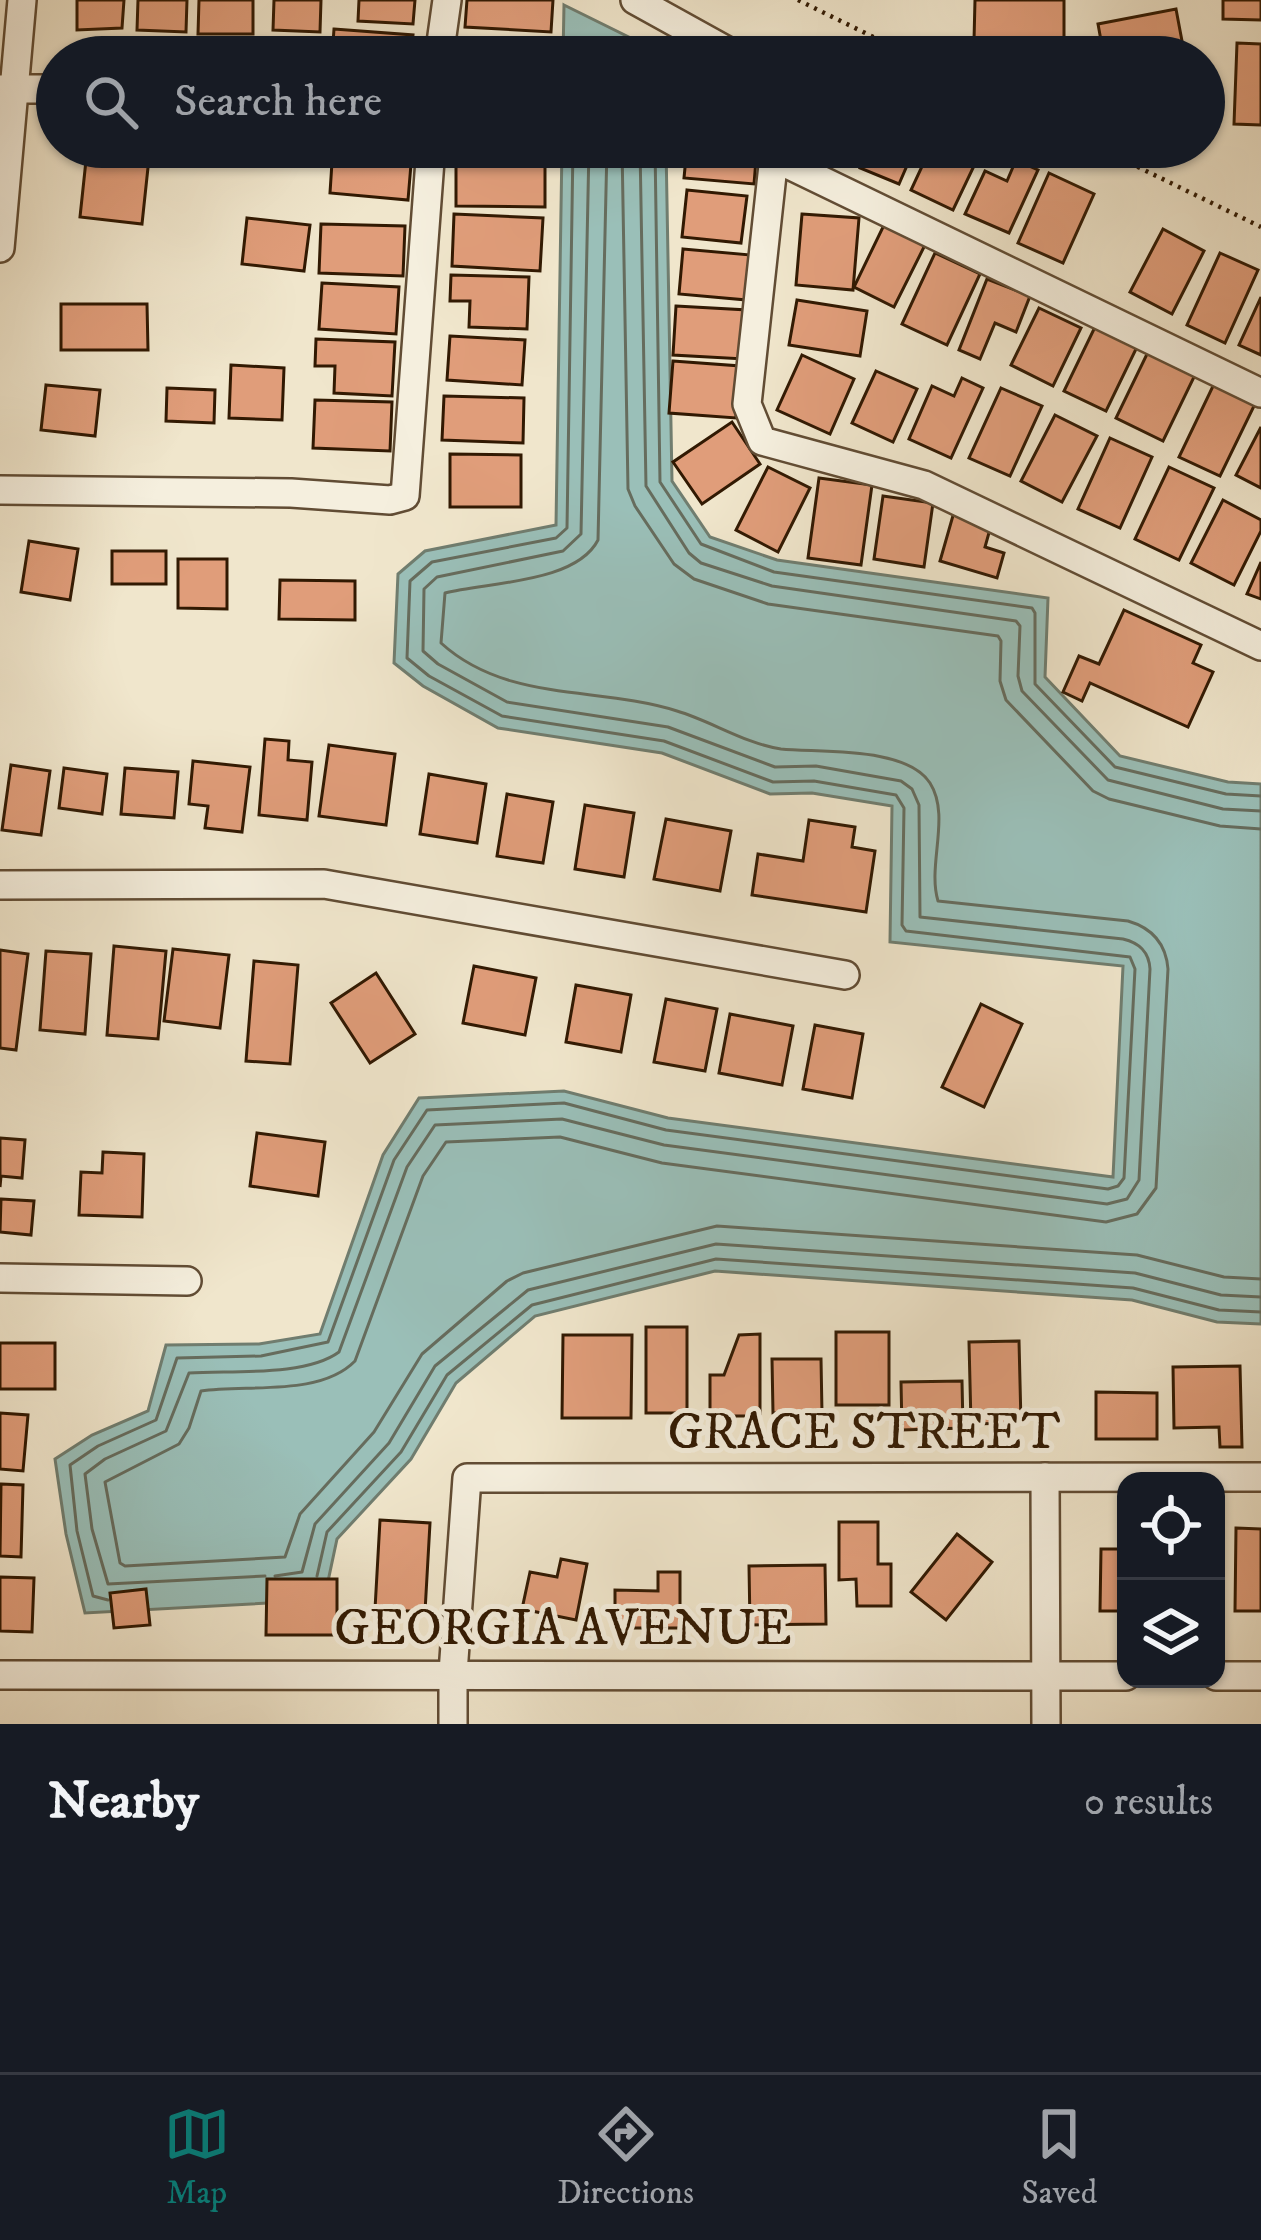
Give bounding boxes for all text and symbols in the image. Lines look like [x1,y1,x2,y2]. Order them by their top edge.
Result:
search box [36,36,1225,168]
icon: search [78,69,144,135]
text: Search here [174,74,382,130]
street label: GRACE STREET [668,1401,1061,1465]
map controls [1117,1472,1225,1688]
button: locate [1117,1472,1225,1580]
button: layers [1117,1580,1225,1688]
street label: GEORGIA AVENUE [334,1597,792,1661]
text: Nearby [48,1770,199,1834]
text: 0 results [1084,1778,1213,1827]
tab: Map [164,2101,230,2214]
tab: Directions [557,2101,694,2214]
tab: Saved [1021,2101,1097,2214]

